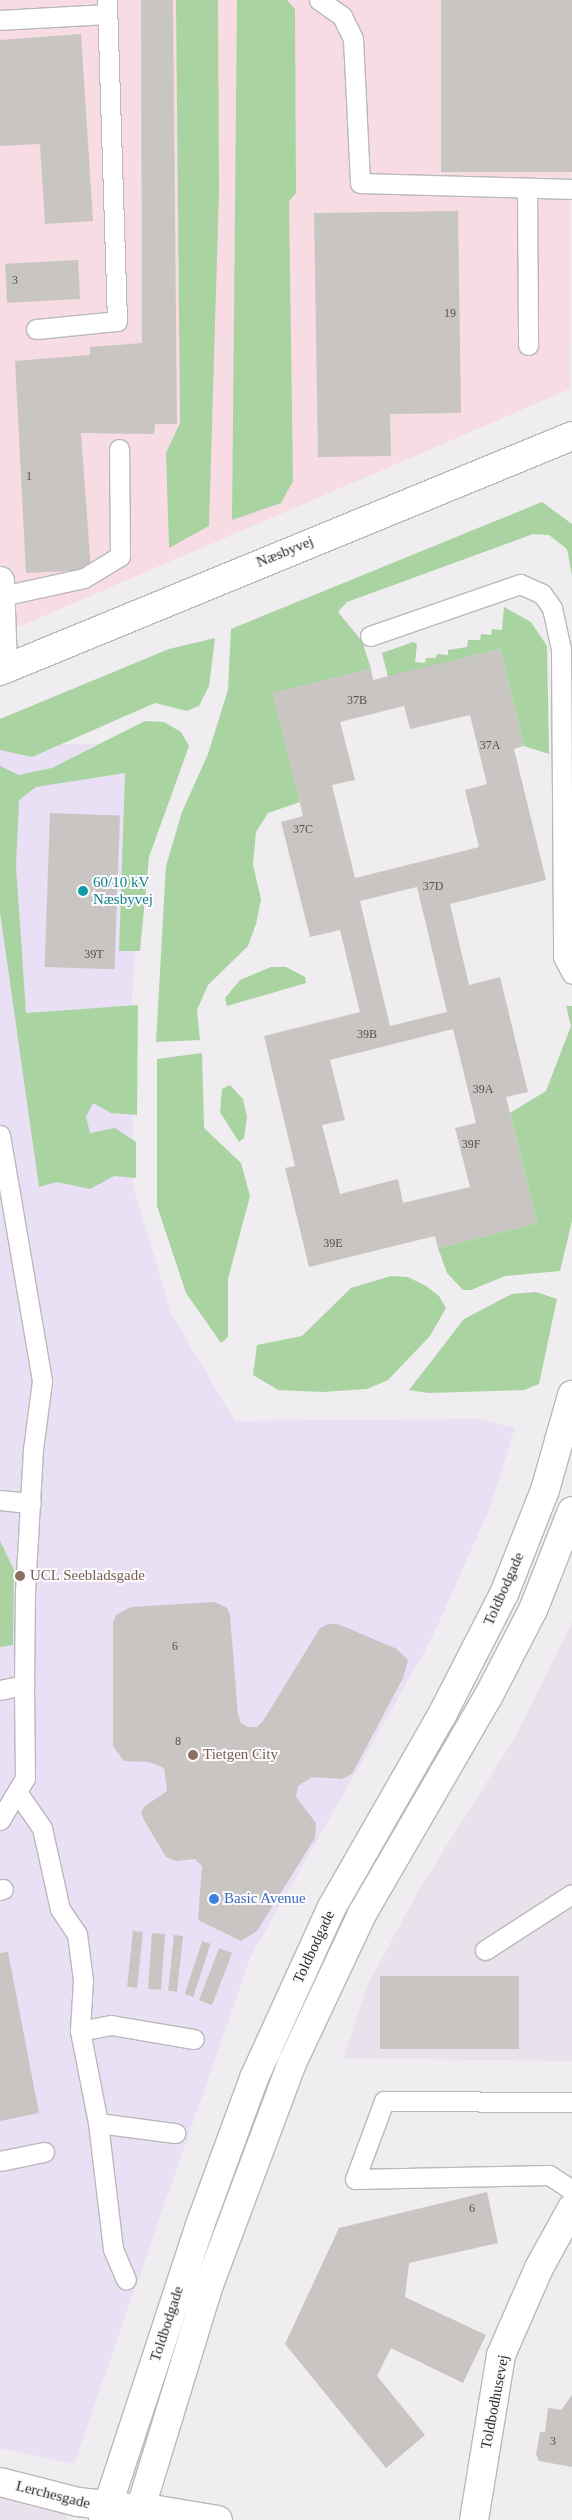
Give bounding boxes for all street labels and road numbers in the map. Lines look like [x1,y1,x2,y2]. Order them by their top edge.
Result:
street label: Næsbyvej [254,532,316,572]
street label: Toldbodgade [480,1550,528,1628]
street label: Toldbodgade [289,1908,339,1986]
street label: Toldbodgade [146,2284,188,2364]
street label: Toldbodhusevej [477,2353,513,2451]
street label: Lerchesgade [14,2477,92,2513]

